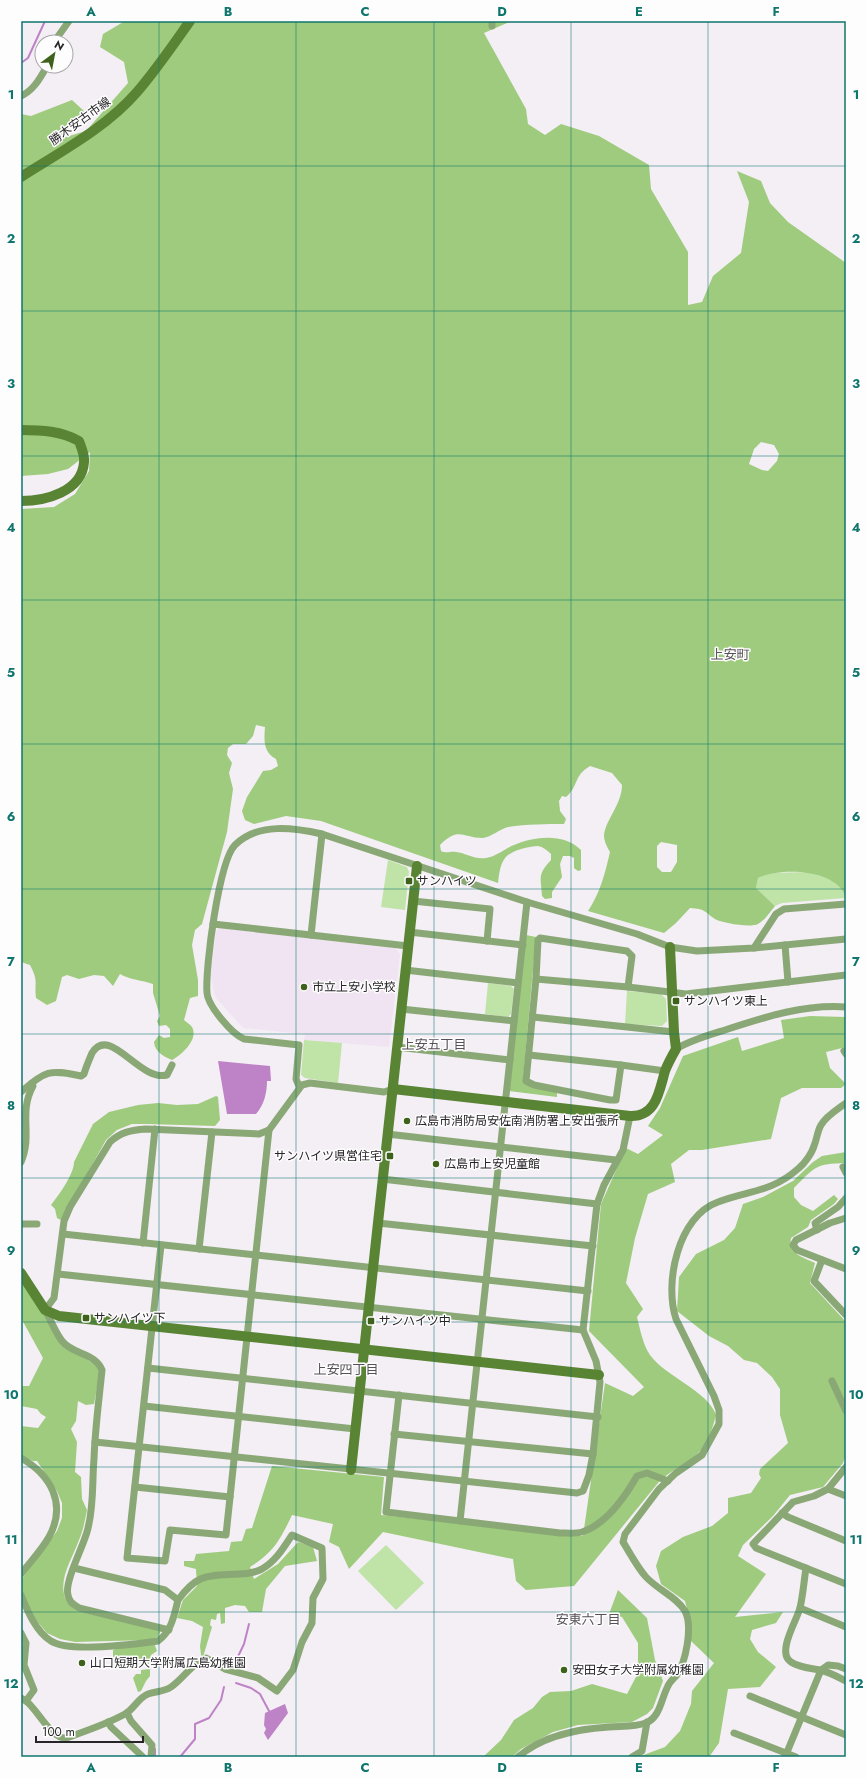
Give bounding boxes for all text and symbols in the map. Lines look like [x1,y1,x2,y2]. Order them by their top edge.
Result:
text: A [85,2,96,21]
text: B [224,2,233,21]
text: C [360,2,370,21]
text: D [497,2,507,21]
text: E [635,2,643,21]
text: F [772,2,780,21]
north arrow [34,34,74,74]
text: N [51,36,67,55]
text: 1 [8,85,14,104]
text: 1 [853,85,859,104]
street label: 勝木安古市線 [46,93,114,149]
text: 2 [7,229,15,248]
text: 2 [852,229,860,248]
text: 3 [7,374,15,393]
text: 3 [852,374,860,393]
text: 4 [6,518,16,537]
text: 4 [851,518,861,537]
district label: 上安町 [710,645,750,664]
text: 5 [7,663,15,682]
text: 5 [852,663,860,682]
text: 6 [7,807,16,826]
text: 6 [852,807,861,826]
place label: サンハイツ [417,872,477,890]
marker: サンハイツ [404,876,414,886]
text: 7 [7,952,15,971]
text: 7 [852,952,860,971]
place label: 市立上安小学校 [312,978,396,996]
marker: 市立上安小学校 [299,982,309,992]
place label: サンハイツ東上 [684,992,768,1010]
marker: サンハイツ東上 [671,996,681,1006]
district label: 上安五丁目 [401,1035,467,1054]
text: 8 [7,1096,15,1115]
text: 8 [852,1096,860,1115]
place label: 広島市消防局安佐南消防署上安出張所 [415,1112,619,1130]
marker: 広島市消防局安佐南消防署上安出張所 [402,1116,412,1126]
place label: サンハイツ県営住宅 [274,1147,382,1165]
marker: サンハイツ県営住宅 [385,1151,395,1161]
place label: 広島市上安児童館 [444,1155,540,1173]
marker: 広島市上安児童館 [431,1159,441,1169]
text: 9 [7,1241,16,1260]
text: 9 [852,1241,861,1260]
place label: サンハイツ下 [94,1309,166,1327]
place label: サンハイツ中 [379,1312,451,1330]
marker: サンハイツ下 [81,1313,91,1323]
marker: サンハイツ中 [366,1316,376,1326]
district label: 上安四丁目 [313,1360,379,1379]
text: 10 [3,1385,19,1404]
text: 10 [848,1385,864,1404]
text: 11 [4,1530,18,1549]
text: 11 [849,1530,863,1549]
district label: 安東六丁目 [555,1610,621,1629]
place label: 山口短期大学附属広島幼稚園 [90,1654,246,1672]
marker: 山口短期大学附属広島幼稚園 [77,1658,87,1668]
place label: 安田女子大学附属幼稚園 [572,1661,704,1679]
marker: 安田女子大学附属幼稚園 [559,1665,569,1675]
text: 12 [3,1674,19,1693]
text: 12 [848,1674,864,1693]
scale bar [36,1718,143,1744]
text: 100 m [42,1723,75,1741]
text: A [85,1758,96,1777]
text: B [224,1758,233,1777]
text: C [360,1758,370,1777]
text: D [497,1758,507,1777]
text: E [635,1758,643,1777]
text: F [772,1758,780,1777]

